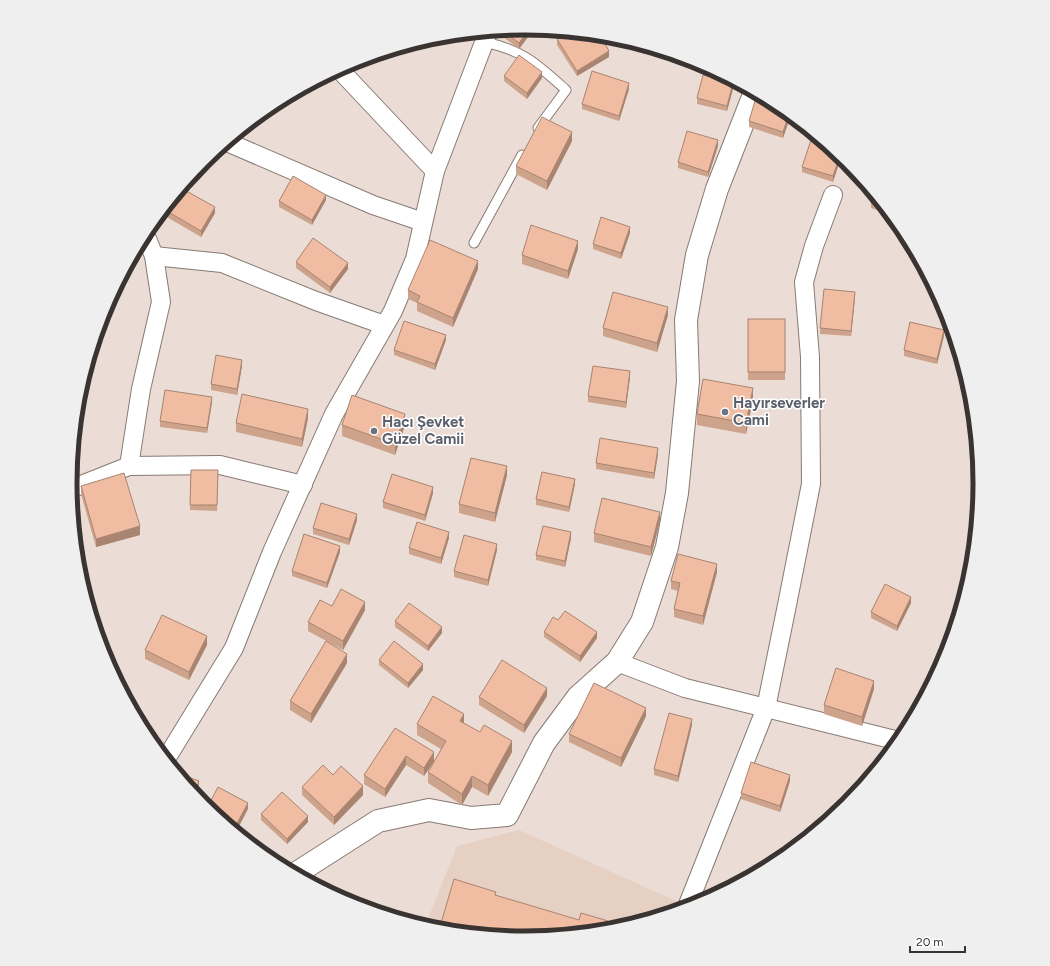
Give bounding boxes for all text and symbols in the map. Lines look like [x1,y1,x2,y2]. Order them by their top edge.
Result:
place label: Hayırseverler Cami [733,394,825,429]
marker: Hayırseverler Cami [720,407,730,417]
place label: Hacı Şevket Güzel Camii [382,413,464,448]
marker: Hacı Şevket Güzel Camii [369,426,379,436]
scale bar [910,928,965,954]
text: 20 m [916,935,944,949]

